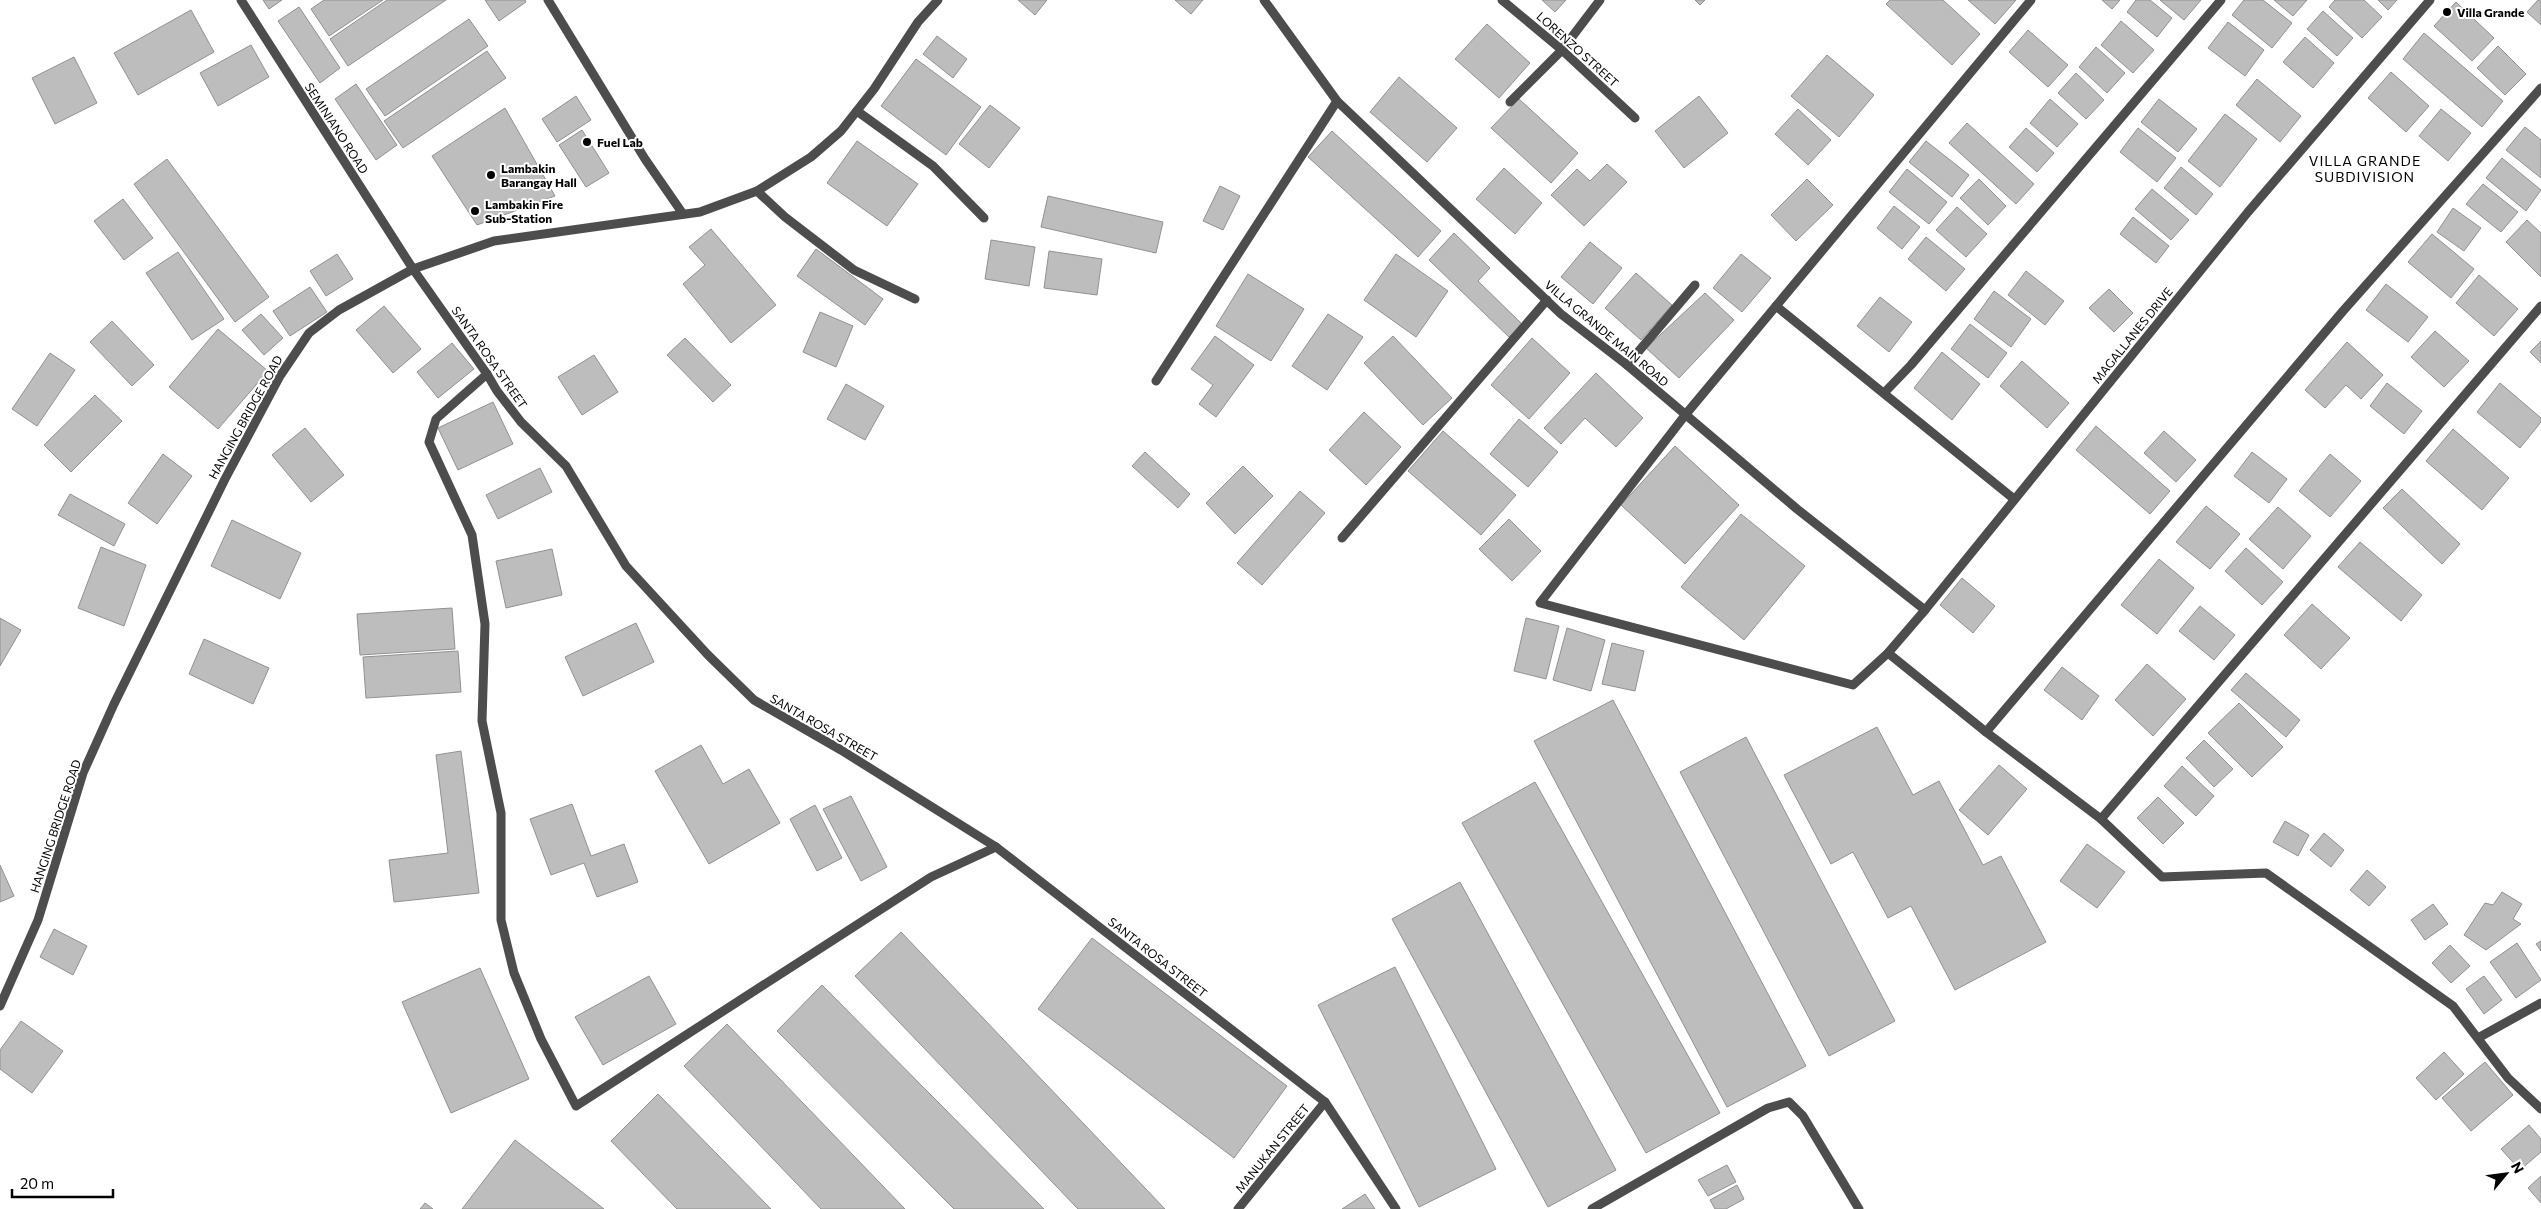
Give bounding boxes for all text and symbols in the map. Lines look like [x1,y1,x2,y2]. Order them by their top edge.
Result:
place label: Villa Grande [2457,5,2524,19]
marker: Villa Grande [2441,6,2453,18]
street label: LORENZO STREET [1534,9,1622,90]
street label: SEMINIANO ROAD [302,80,372,176]
place label: Fuel Lab [597,135,643,149]
marker: Fuel Lab [581,136,593,148]
district label: VILLA GRANDE SUBDIVISION [2309,152,2421,185]
place label: Lambakin Barangay Hall [501,161,577,189]
marker: Lambakin Barangay Hall [485,169,497,181]
place label: Lambakin Fire Sub-Station [485,197,563,225]
marker: Lambakin Fire Sub-Station [469,205,481,217]
street label: VILLA GRANDE MAIN ROAD [1542,277,1672,389]
street label: MAGALLANES DRIVE [2089,284,2175,386]
street label: SANTA ROSA STREET [449,303,531,411]
street label: HANGING BRIDGE ROAD [205,353,285,481]
street label: SANTA ROSA STREET [768,691,880,764]
street label: HANGING BRIDGE ROAD [27,757,83,894]
street label: SANTA ROSA STREET [1106,914,1210,1000]
street label: MANUKAN STREET [1232,1101,1312,1195]
north arrow [2481,1149,2531,1199]
text: N [2508,1159,2528,1176]
scale bar [12,1166,114,1198]
text: 20 m [20,1174,54,1192]

